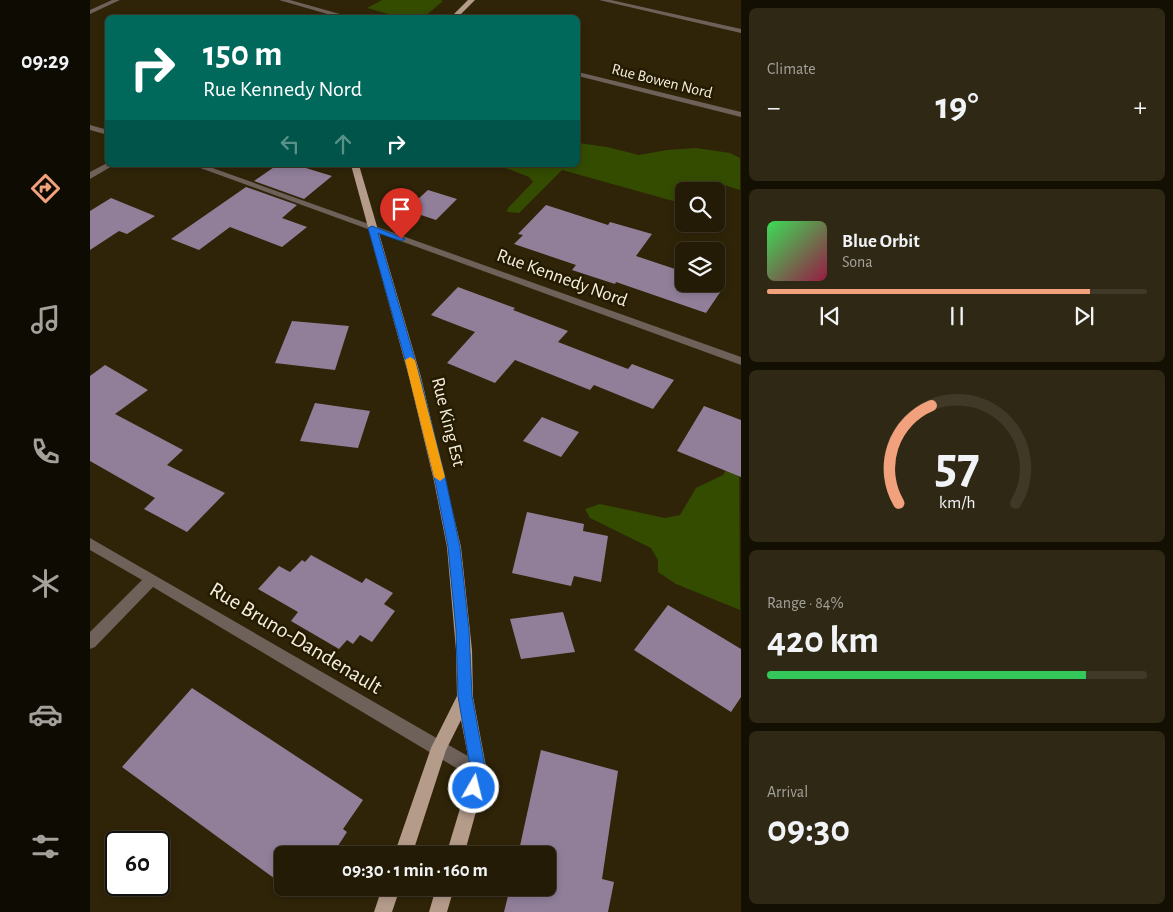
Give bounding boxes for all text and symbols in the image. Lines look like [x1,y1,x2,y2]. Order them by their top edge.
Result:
icon: right [120,35,185,100]
text: 150 m [203,37,283,72]
text: 09:29 [21,50,69,72]
street label: Rue Bowen Nord [610,61,714,101]
text: Climate [767,61,816,77]
text: Rue Kennedy Nord [203,78,362,100]
text: 19° [935,88,979,126]
text: − [767,94,780,122]
text: + [1134,94,1147,122]
icon: left [276,130,304,158]
icon: ahead [329,130,357,158]
icon: right [382,130,410,158]
icon: directions [28,171,63,206]
map controls [675,182,725,292]
button: search [675,182,725,232]
pin [380,188,422,239]
icon: arrive [387,195,415,223]
text: Blue Orbit [842,232,920,251]
button: layers [675,242,725,292]
street label: Rue Kennedy Nord [494,246,630,310]
text: Sona [842,254,873,270]
icon: music [28,302,63,337]
icon: previous [816,302,844,330]
icon: pause [943,302,971,330]
icon: next [1070,302,1098,330]
street label: Rue King Est [428,375,468,469]
icon: phone [28,434,63,469]
text: 57 [935,440,979,492]
text: km/h [939,494,975,512]
icon: climate [28,566,63,601]
street label: Rue Bruno-Dandenault [206,578,386,698]
text: Range · 84% [767,595,844,611]
text: 420 km [767,622,879,660]
icon: car [28,697,63,732]
position arrow [447,761,499,813]
text: Arrival [767,784,808,800]
text: 09:30 [767,811,850,849]
icon: filters [28,829,63,864]
speed limit sign: 60 [105,831,170,896]
text: 09:30 · 1 min · 160 m [342,861,488,880]

